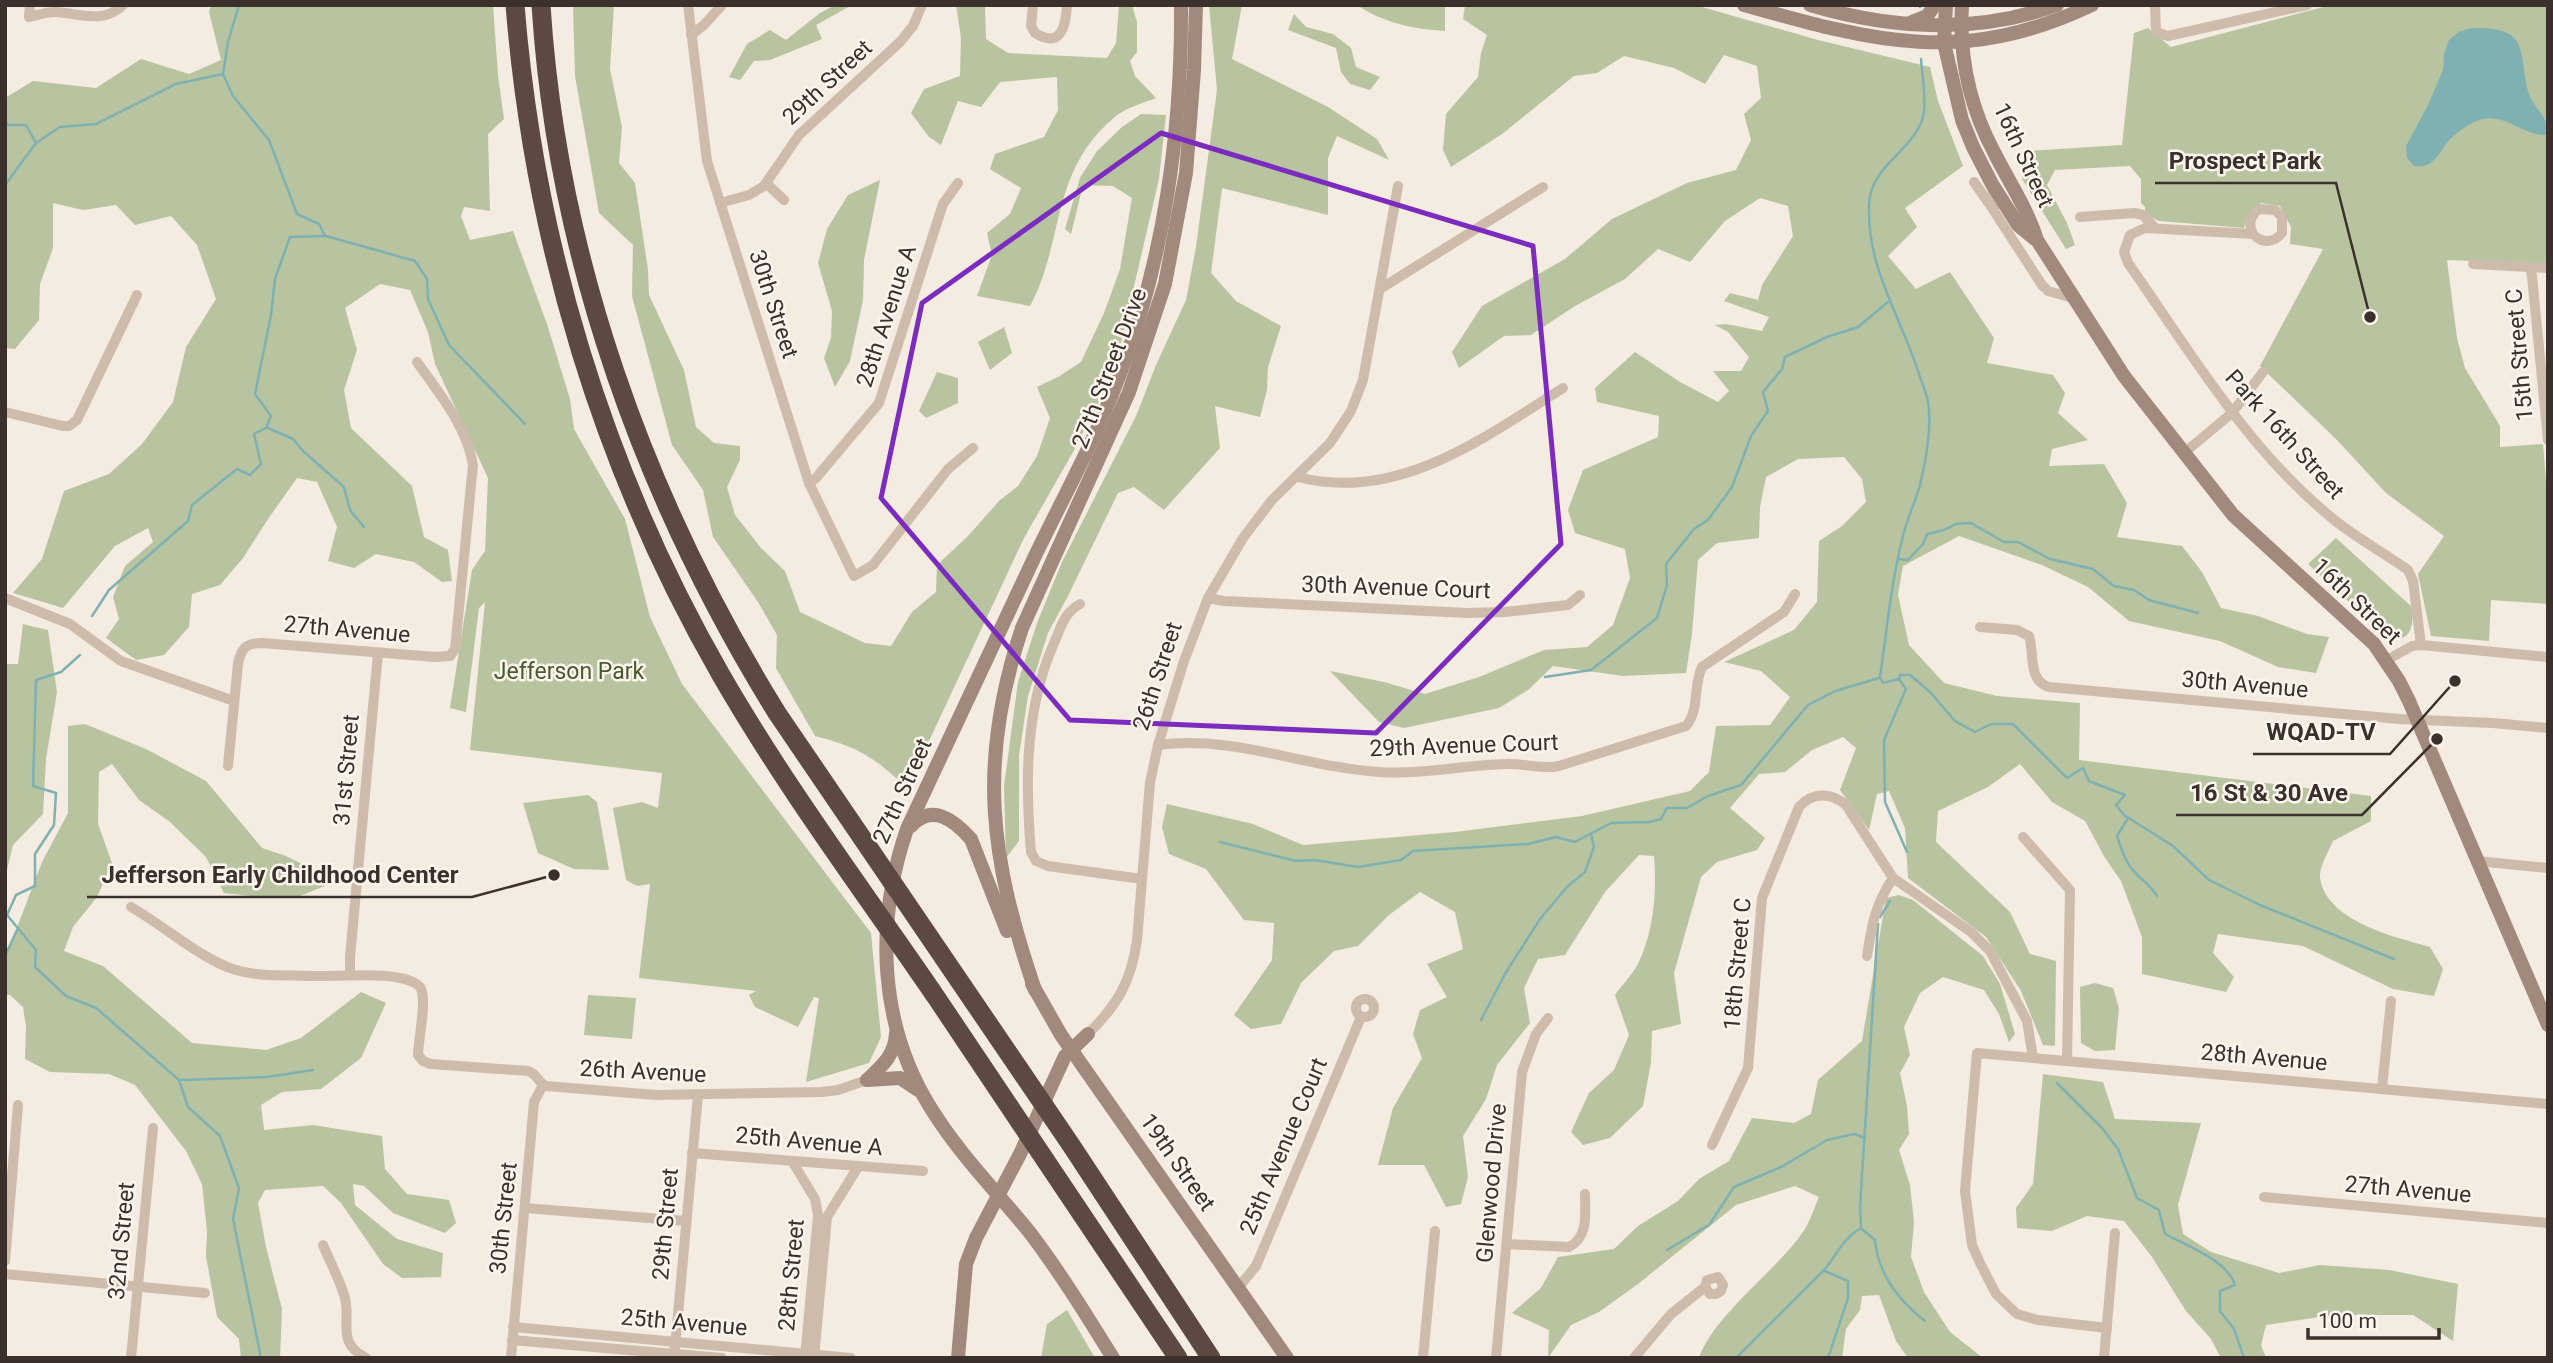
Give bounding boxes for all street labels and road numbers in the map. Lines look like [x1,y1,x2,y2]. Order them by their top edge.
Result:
street label: 29th Street [777,34,878,131]
street label: 16th Street [1988,99,2060,212]
street label: 28th Avenue A [851,242,922,391]
street label: 30th Street [743,247,804,362]
street label: 27th Street Drive [1066,284,1152,452]
street label: 15th Street C [2500,287,2539,422]
street label: Park 16th Street [2220,364,2350,504]
street label: 16th Street [2307,553,2406,650]
street label: 30th Avenue Court [1301,571,1491,604]
street label: 27th Avenue [283,611,411,648]
street label: 26th Street [1127,619,1188,734]
street label: 30th Avenue [2181,666,2309,703]
street label: 31st Street [328,713,365,827]
street label: 29th Avenue Court [1369,729,1559,762]
street label: 27th Street [867,734,938,848]
street label: 18th Street C [1718,897,1757,1032]
street label: 28th Avenue [2200,1039,2328,1076]
street label: 25th Avenue Court [1234,1054,1333,1239]
street label: 26th Avenue [579,1055,707,1088]
street label: Glenwood Drive [1471,1102,1512,1264]
street label: 19th Street [1134,1108,1221,1216]
street label: 25th Avenue A [734,1122,884,1161]
street label: 30th Street [484,1161,523,1275]
street label: 29th Street [647,1167,684,1281]
street label: 27th Avenue [2344,1171,2472,1208]
street label: 32nd Street [103,1181,140,1301]
street label: 28th Street [773,1218,810,1332]
street label: 25th Avenue [620,1304,748,1341]

